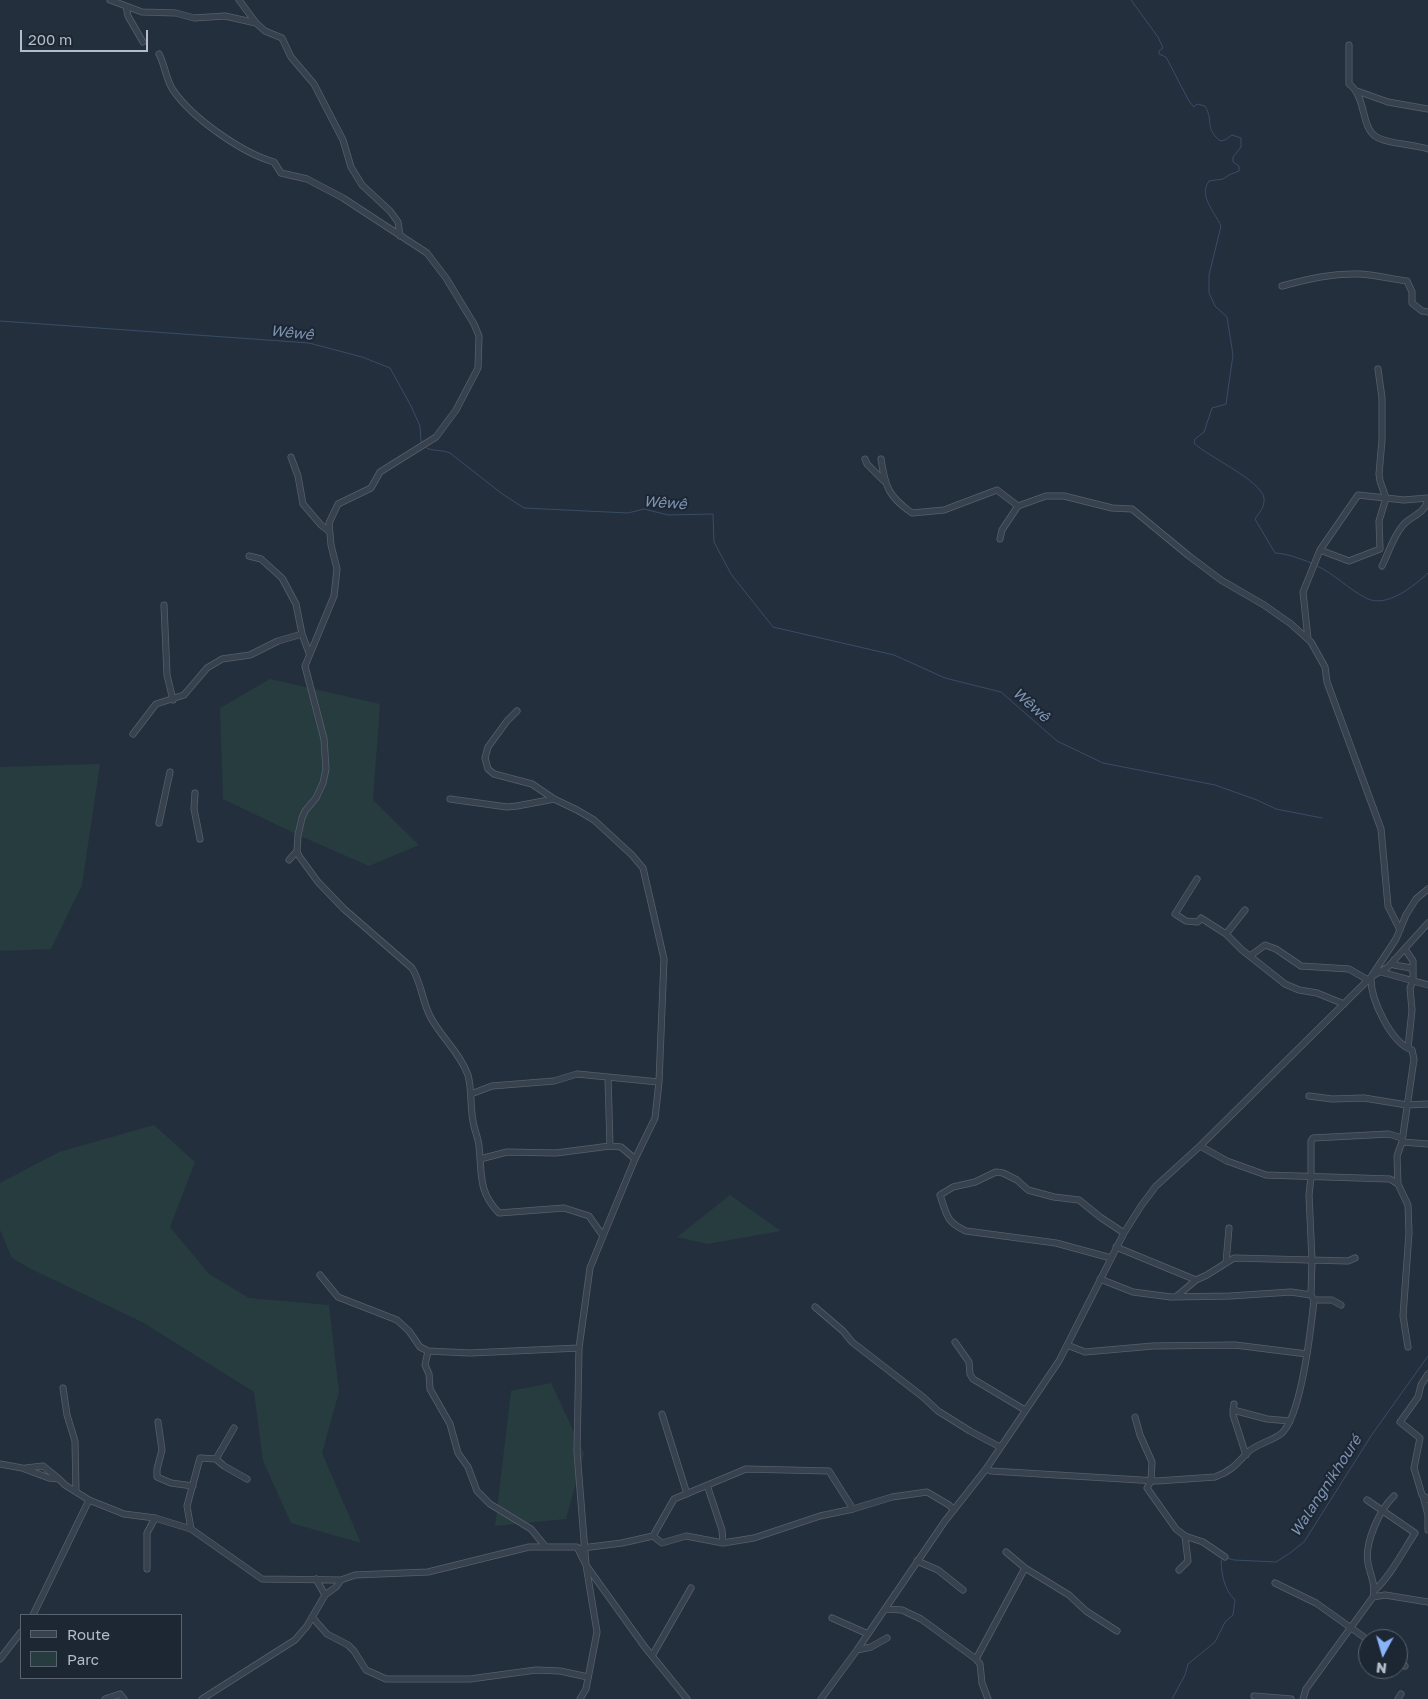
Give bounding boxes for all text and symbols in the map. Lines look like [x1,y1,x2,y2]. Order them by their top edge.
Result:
scale bar [22,20,150,52]
text: 200 m [28,30,72,48]
water label: Wêwê [270,322,314,344]
water label: Wêwê [643,493,687,513]
water label: Wêwê [1009,684,1053,726]
water label: Walangnikhouré [1286,1432,1366,1540]
legend [20,1614,182,1679]
text: Route [67,1625,110,1643]
north arrow [1358,1629,1408,1679]
text: Parc [67,1650,99,1668]
text: N [1375,1659,1388,1677]

